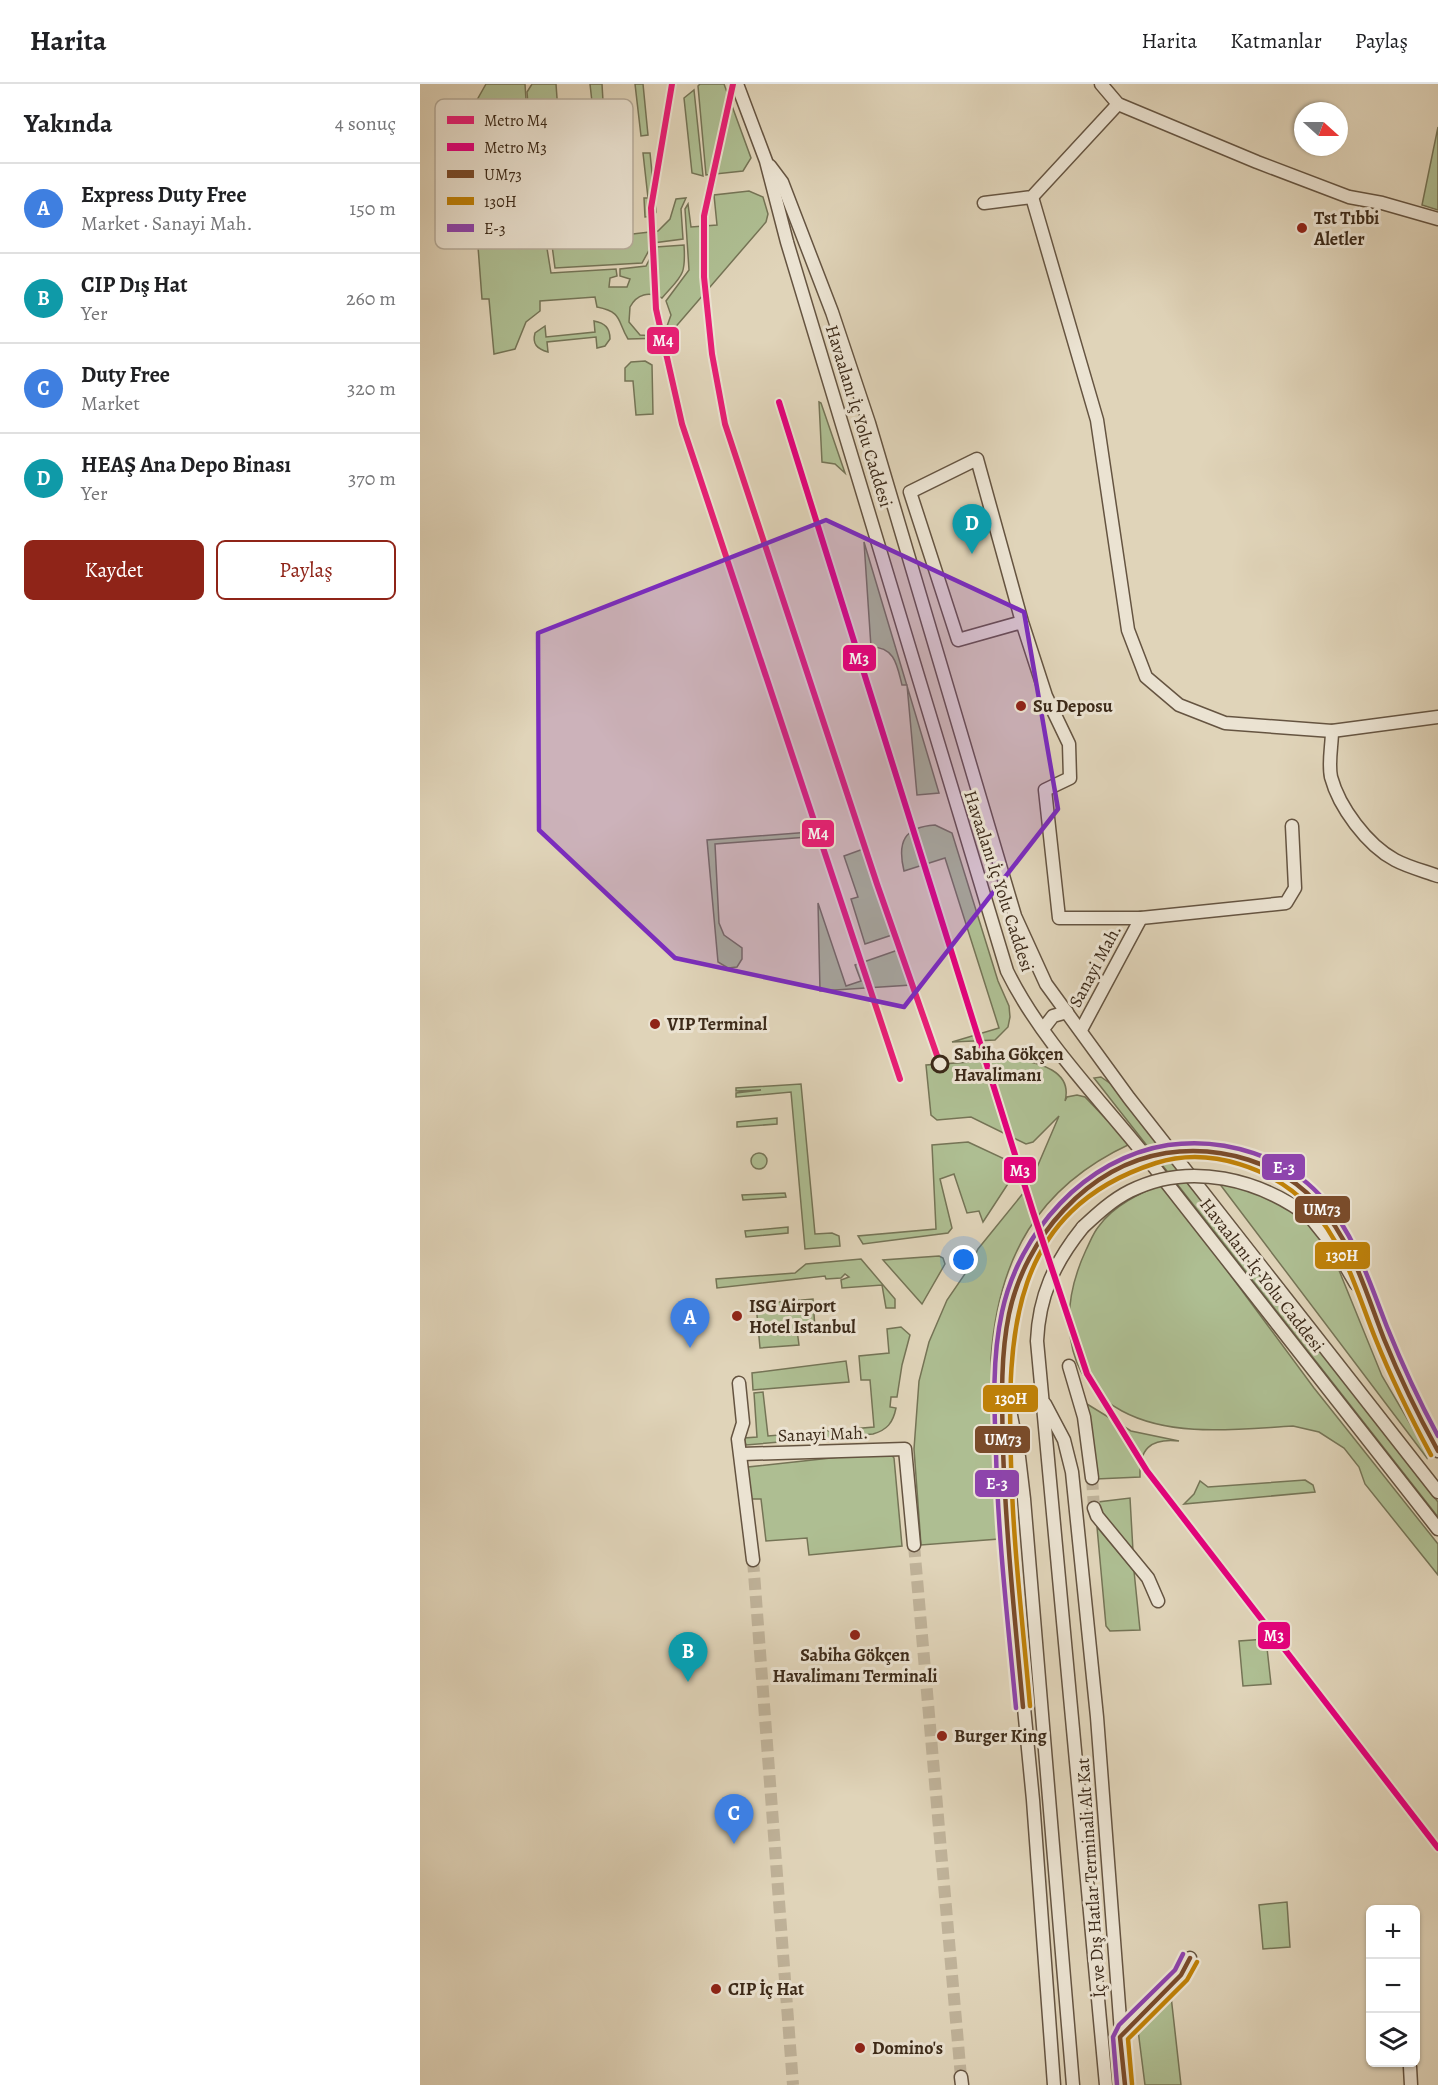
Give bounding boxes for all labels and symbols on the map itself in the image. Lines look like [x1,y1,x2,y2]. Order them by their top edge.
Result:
legend [435,99,633,249]
north arrow [1294,102,1348,156]
text: Metro M4 [484,110,548,132]
text: Metro M3 [484,137,547,159]
text: UM73 [484,164,522,186]
text: 130H [484,191,517,213]
place label: Tst Tıbbi Aletler [1313,206,1379,251]
text: E-3 [484,218,506,240]
marker: Tst Tıbbi Aletler [1295,221,1309,235]
street label: Havaalanı İç Yolu Caddesi [820,322,898,510]
line badge: M4 [646,326,680,355]
text: M4 [653,330,674,352]
pin: D [952,504,992,554]
line badge: M3 [842,644,877,672]
text: M3 [849,648,869,670]
place label: Su Deposu [1033,694,1113,718]
marker: Su Deposu [1014,699,1028,713]
street label: Havaalanı İç Yolu Caddesi [958,787,1040,975]
line badge: M4 [801,819,835,848]
text: M4 [808,823,829,845]
street label: Sanayi Mah. [1063,920,1127,1012]
place label: VIP Terminal [666,1012,768,1036]
marker: VIP Terminal [648,1017,662,1031]
place label: Sabiha Gökçen Havalimanı [954,1042,1064,1087]
marker: Sabiha Gökçen Havalimanı [931,1055,949,1073]
line badge: E-3 [1261,1153,1306,1181]
line badge: M3 [1003,1156,1037,1184]
text: E-3 [1273,1157,1295,1179]
text: M3 [1010,1160,1030,1182]
street label: Havaalanı İç Yolu Caddesi [1194,1193,1330,1357]
line badge: UM73 [1294,1195,1351,1224]
text: UM73 [1303,1199,1341,1221]
line badge: 130H [1314,1241,1371,1270]
your location [949,1245,978,1274]
text: 130H [1326,1245,1358,1267]
place label: ISG Airport Hotel Istanbul [749,1294,856,1339]
pin: A [670,1298,710,1348]
marker: ISG Airport Hotel Istanbul [730,1309,744,1323]
line badge: 130H [982,1384,1039,1413]
text: 130H [995,1388,1027,1410]
street label: Sanayi Mah. [777,1420,869,1448]
line badge: UM73 [974,1425,1031,1454]
text: UM73 [984,1429,1022,1451]
line badge: E-3 [974,1469,1020,1498]
text: E-3 [986,1473,1008,1495]
line badge: M3 [1257,1621,1291,1650]
text: M3 [1264,1625,1284,1647]
marker: Sabiha Gökçen Havalimanı Terminali [848,1628,862,1642]
pin: B [668,1632,708,1682]
place label: Sabiha Gökçen Havalimanı Terminali [773,1643,937,1688]
place label: Burger King [954,1724,1048,1748]
marker: Burger King [935,1729,949,1743]
street label: İç ve Dış Hatlar Terminali Alt Kat [1071,1757,1111,1999]
pin: C [714,1794,754,1844]
place label: CIP İç Hat [728,1977,804,2001]
marker: CIP İç Hat [709,1982,723,1996]
place label: Domino's [872,2036,943,2060]
marker: Domino's [853,2041,867,2055]

